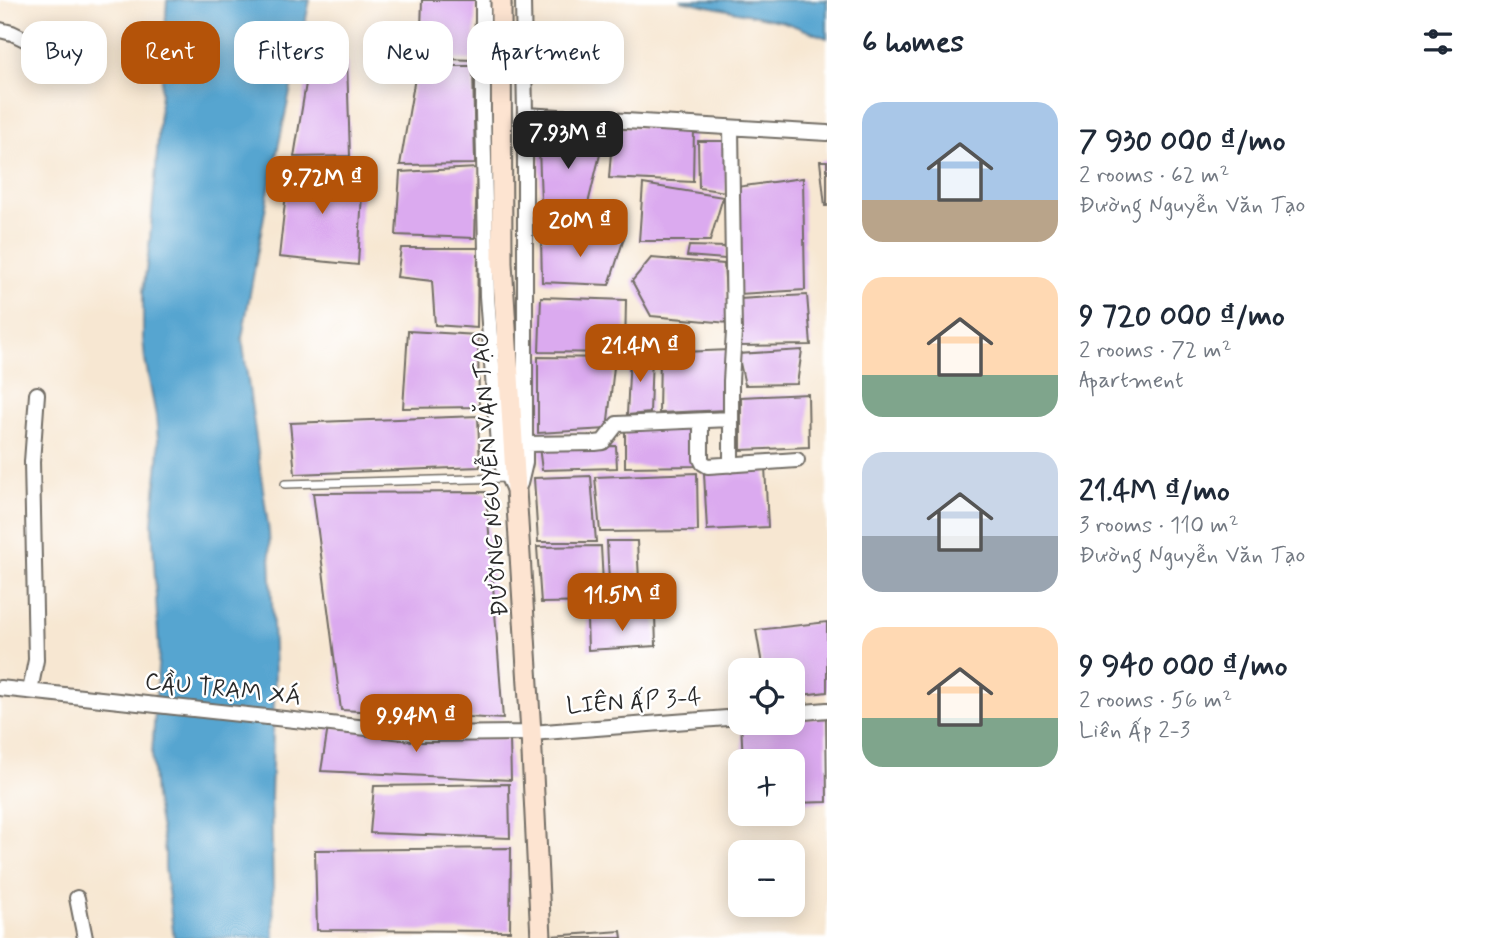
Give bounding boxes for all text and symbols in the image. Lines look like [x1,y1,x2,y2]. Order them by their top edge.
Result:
chip: Buy [21,21,107,84]
chip: Rent [121,21,220,84]
chip: Filters [234,21,349,84]
chip: New [363,21,453,84]
chip: Apartment [467,21,624,84]
text: 6 homes [862,23,964,62]
icon: filters [1419,23,1457,61]
pin: 7.93M ₫ [503,111,633,171]
text: 7.93M ₫ [529,119,607,149]
text: 7 930 000 ₫/mo [1079,122,1286,161]
icon: home [918,130,1002,214]
pin: 9.72M ₫ [257,156,387,216]
text: 2 rooms · 62 m² [1079,161,1230,191]
text: 9.72M ₫ [282,164,362,194]
text: Đường Nguyễn Văn Tạo [1079,191,1305,221]
pin: 20M ₫ [531,200,629,259]
text: 20M ₫ [549,207,611,237]
text: 9 720 000 ₫/mo [1079,297,1285,336]
icon: home [918,305,1002,389]
pin: 21.4M ₫ [575,324,705,384]
street label: ĐƯỜNG NGUYỄN VĂN TẠO [464,330,516,618]
text: 21.4M ₫ [601,332,679,362]
text: 2 rooms · 72 m² [1079,336,1232,366]
text: Apartment [1079,366,1184,396]
text: 21.4M ₫/mo [1079,472,1230,511]
icon: home [918,480,1002,564]
text: 3 rooms · 110 m² [1079,511,1239,541]
text: Đường Nguyễn Văn Tạo [1079,541,1305,571]
pin: 11.5M ₫ [557,574,687,633]
text: 11.5M ₫ [584,581,660,611]
text: 9 940 000 ₫/mo [1079,647,1287,686]
icon: home [918,655,1002,739]
map controls [728,658,805,917]
button: locate [728,658,805,735]
street label: CẦU TRẠM XÁ [143,665,303,714]
street label: LIÊN ẤP 3-4 [565,682,703,722]
text: 2 rooms · 56 m² [1079,686,1232,716]
pin: 9.94M ₫ [351,694,481,754]
text: 9.94M ₫ [376,702,456,732]
text: Liên Ấp 2-3 [1079,716,1190,746]
button: + [728,749,805,826]
button: − [728,840,805,917]

